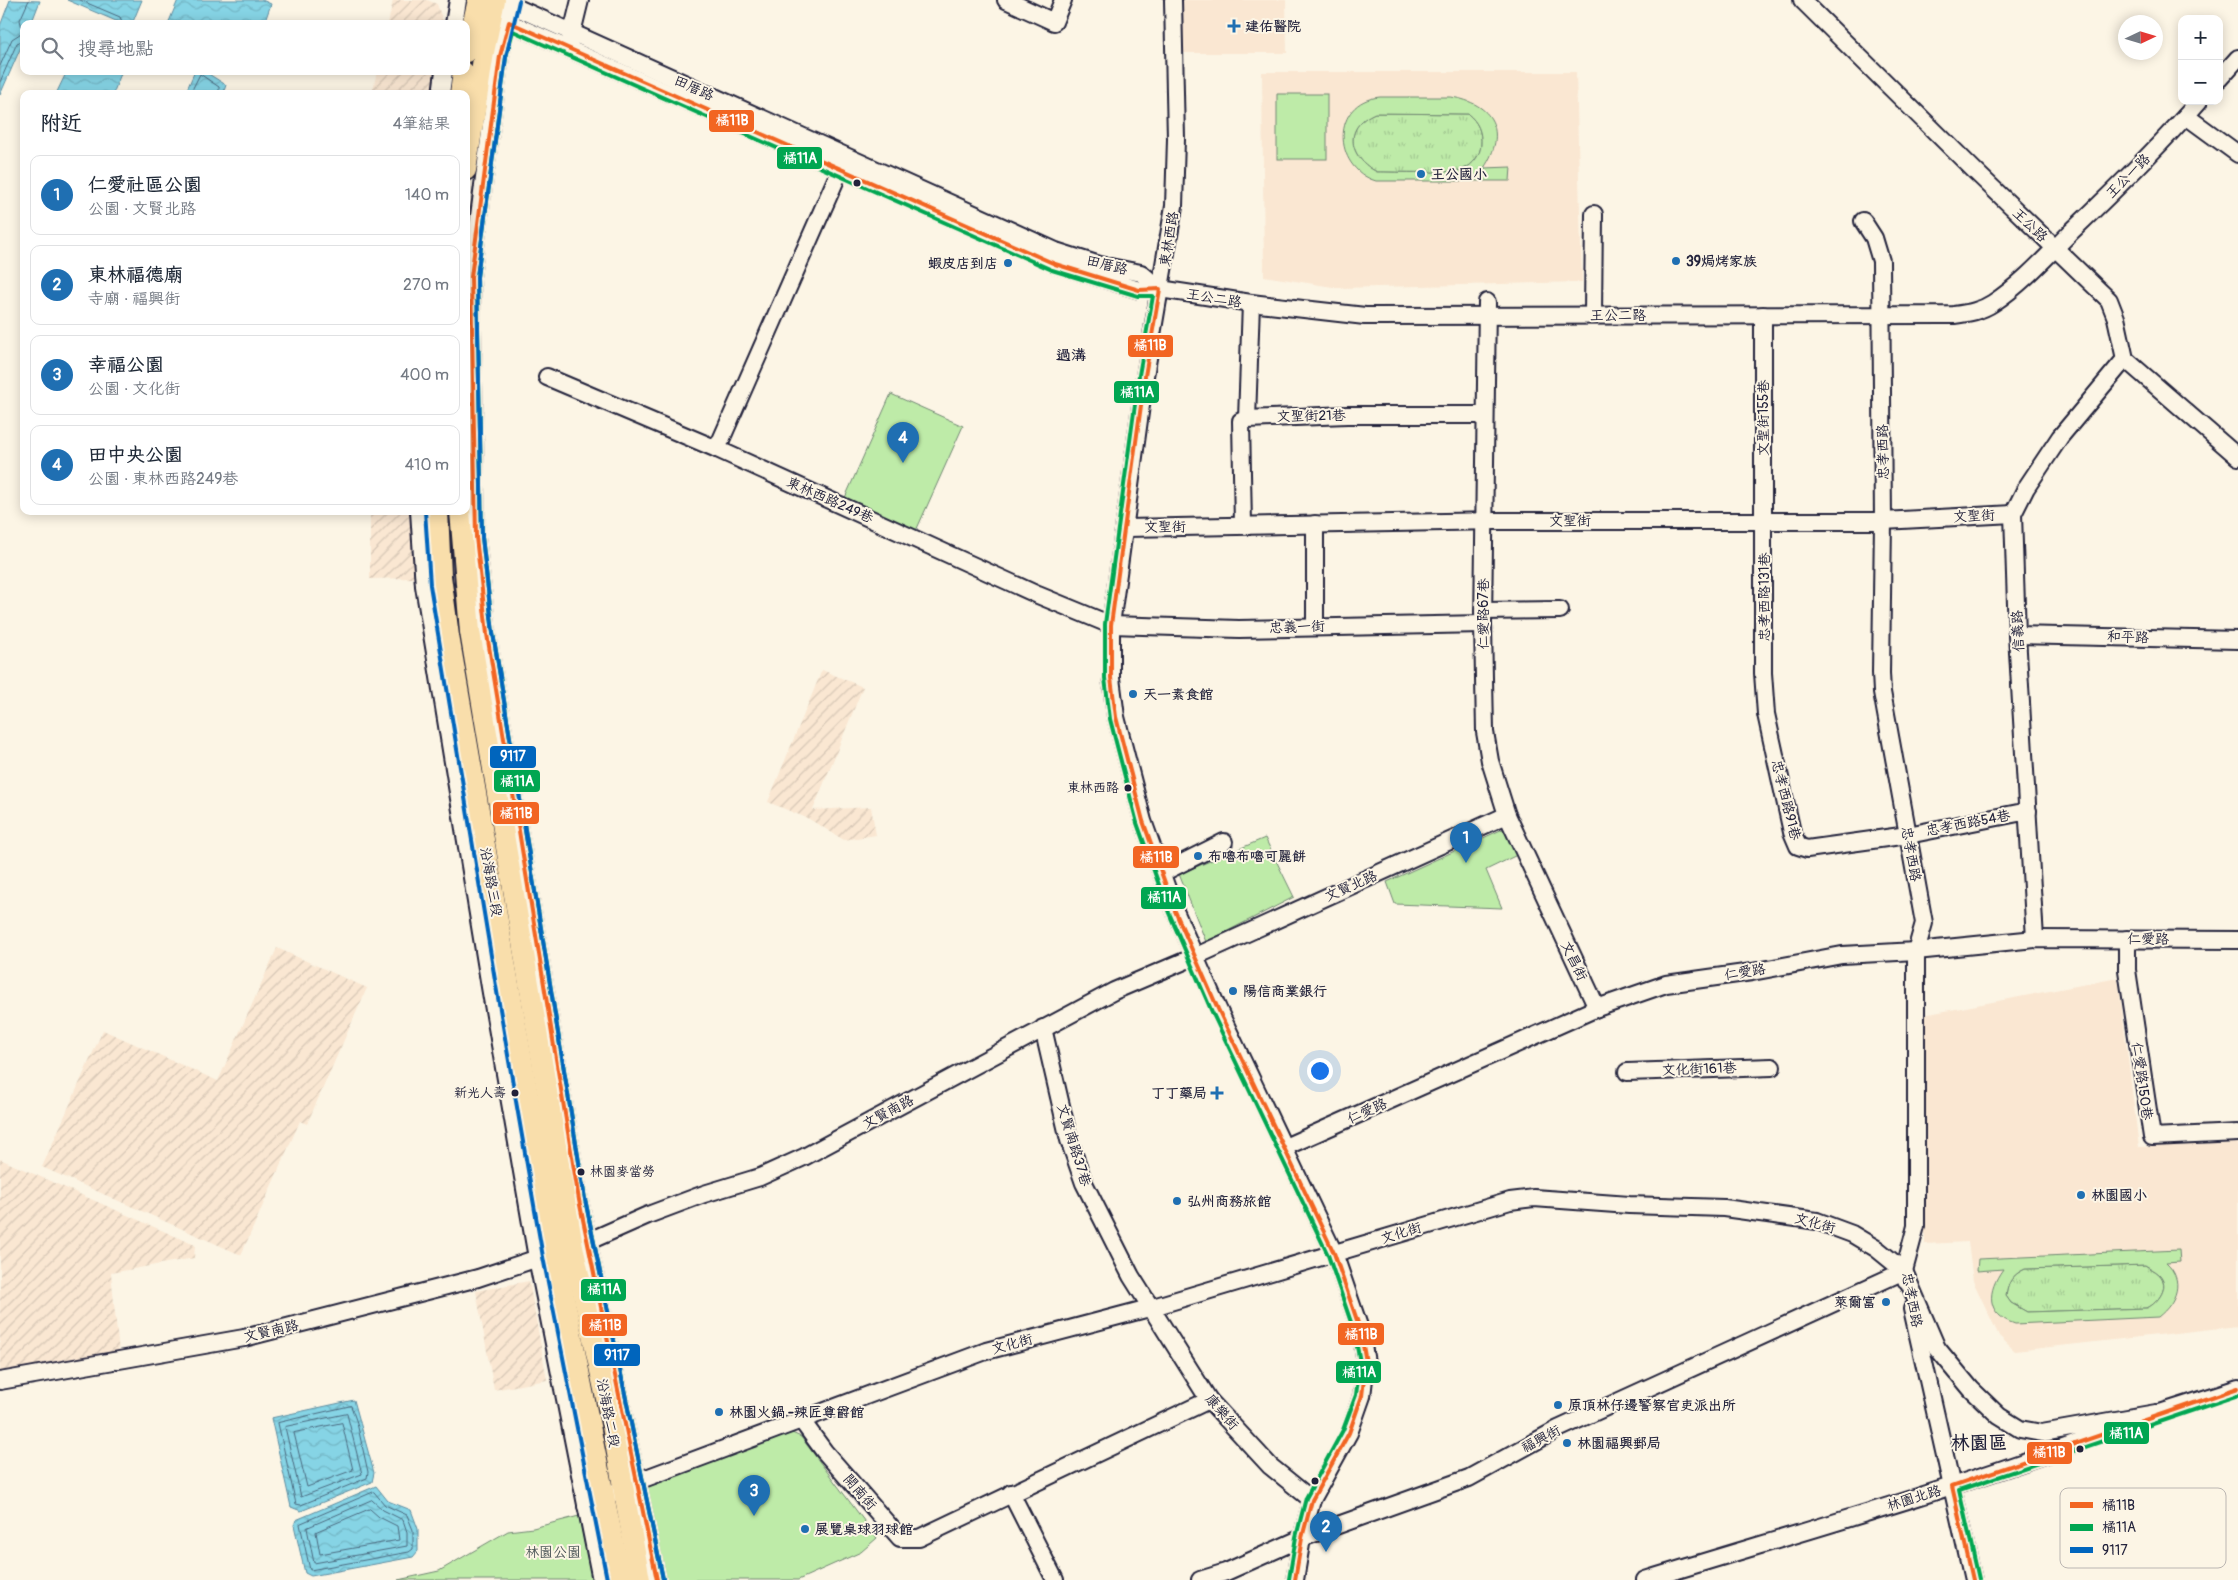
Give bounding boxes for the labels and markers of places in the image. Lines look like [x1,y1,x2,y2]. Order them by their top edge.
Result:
place label: 建佑醫院 [1245,18,1301,35]
marker: 建佑醫院 [1227,19,1241,33]
place label: 王公國小 [1431,166,1487,183]
marker: 王公國小 [1415,168,1427,180]
unlabelled marker [852,178,862,188]
place label: 39焗烤家族 [1686,253,1757,270]
place label: 蝦皮店到店 [928,255,998,272]
marker: 39焗烤家族 [1670,255,1682,267]
marker: 蝦皮店到店 [1002,257,1014,269]
pin: 4 [887,422,919,463]
place label: 天一素食館 [1143,686,1213,703]
marker: 天一素食館 [1127,688,1139,700]
place label: 東林西路 [1067,780,1119,796]
marker: 東林西路 [1123,783,1133,793]
pin: 1 [1450,822,1482,863]
place label: 布嚕布嚕可麗餅 [1208,848,1306,865]
marker: 布嚕布嚕可麗餅 [1192,850,1204,862]
place label: 陽信商業銀行 [1243,983,1327,1000]
marker: 陽信商業銀行 [1227,985,1239,997]
place label: 新光人壽 [454,1085,506,1101]
place label: 丁丁藥局 [1151,1085,1207,1102]
marker: 丁丁藥局 [1211,1087,1223,1099]
marker: 新光人壽 [510,1088,520,1098]
place label: 林園麥當勞 [590,1164,655,1180]
marker: 林園麥當勞 [576,1167,586,1177]
place label: 林園國小 [2091,1187,2147,1204]
marker: 林園國小 [2075,1189,2087,1201]
place label: 弘州商務旅館 [1187,1193,1271,1210]
marker: 弘州商務旅館 [1171,1195,1183,1207]
place label: 萊爾富 [1834,1294,1876,1311]
marker: 萊爾富 [1880,1296,1892,1308]
place label: 原頂林仔邊警察官吏派出所 [1568,1397,1736,1414]
marker: 原頂林仔邊警察官吏派出所 [1552,1399,1564,1411]
place label: 林園火鍋 -辣匠尊爵館 [729,1404,864,1421]
marker: 林園火鍋 -辣匠尊爵館 [713,1406,725,1418]
place label: 林園福興郵局 [1577,1435,1661,1452]
marker: 林園福興郵局 [1561,1437,1573,1449]
unlabelled marker [2075,1444,2085,1454]
pin: 3 [738,1475,770,1516]
unlabelled marker [1310,1476,1320,1486]
pin: 2 [1310,1511,1342,1552]
place label: 展覽桌球羽球館 [815,1521,913,1538]
marker: 展覽桌球羽球館 [799,1523,811,1535]

